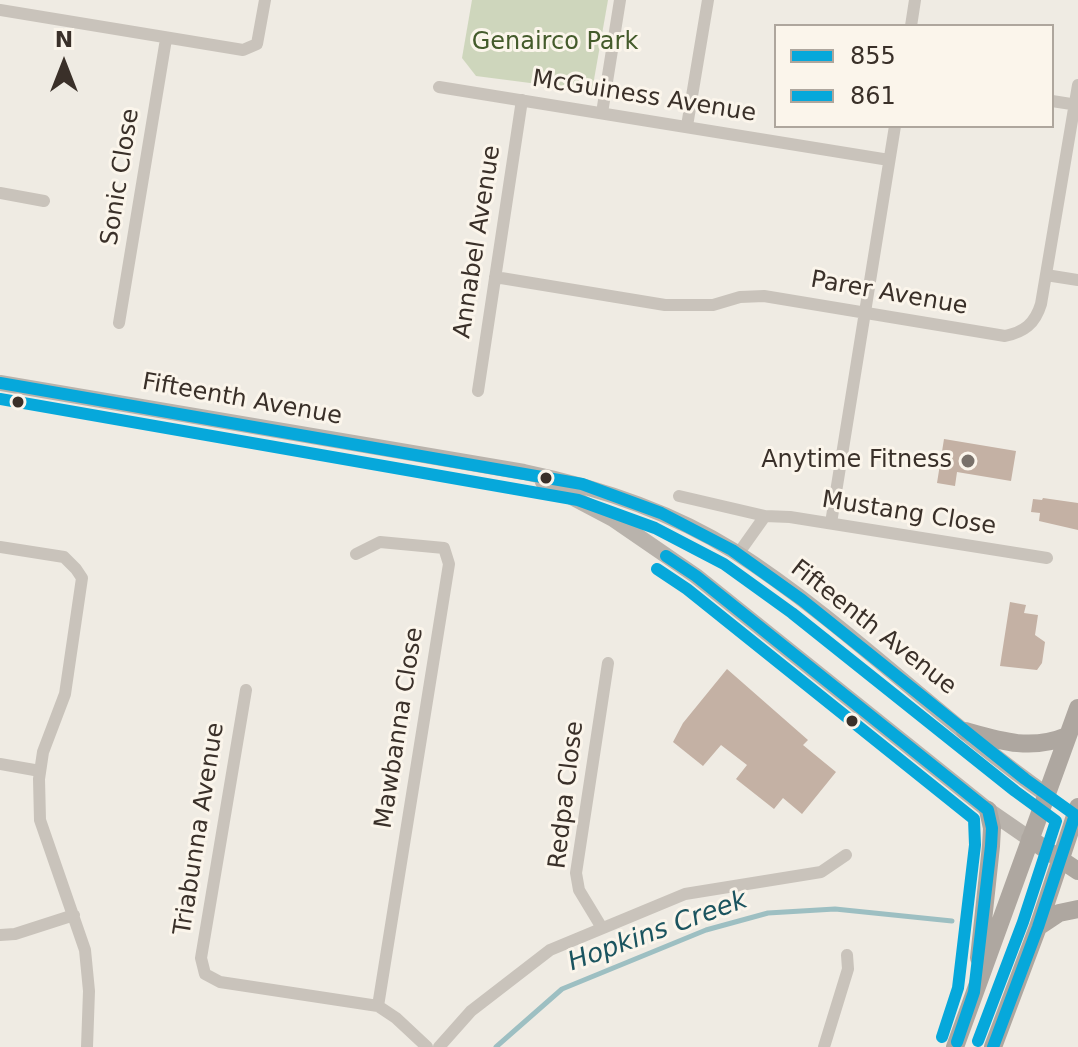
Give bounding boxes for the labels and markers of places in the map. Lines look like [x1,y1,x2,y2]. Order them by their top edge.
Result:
unlabelled marker [10,394,26,410]
place label: Anytime Fitness [761,447,952,475]
marker: Anytime Fitness [959,452,977,470]
unlabelled marker [538,470,554,486]
unlabelled marker [844,713,860,729]

